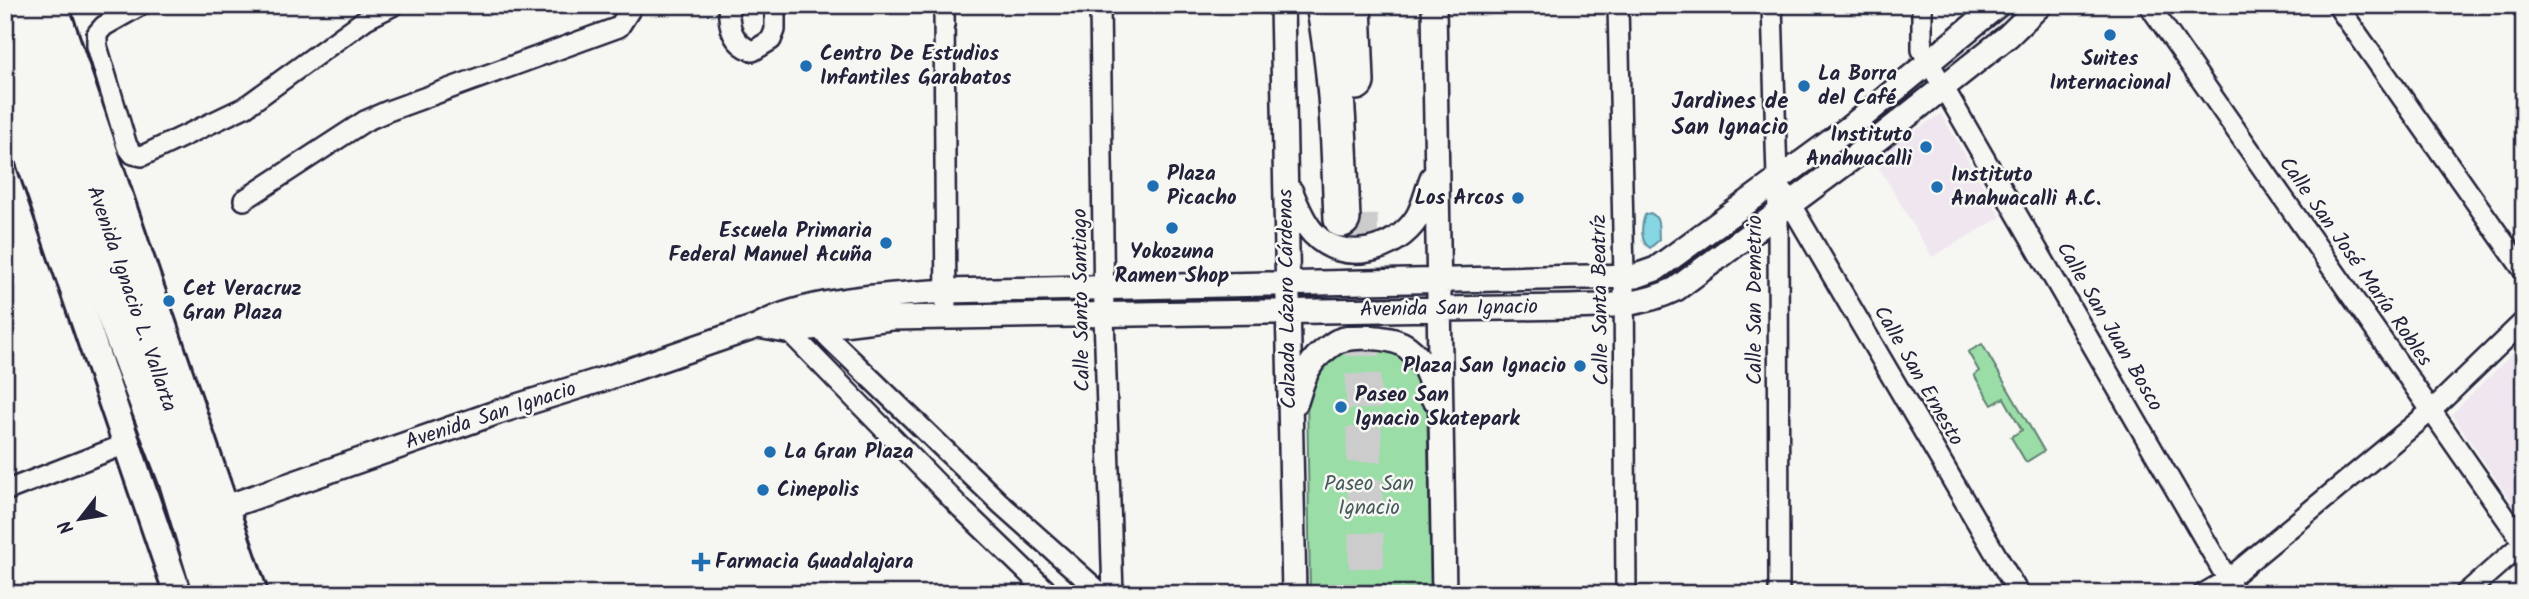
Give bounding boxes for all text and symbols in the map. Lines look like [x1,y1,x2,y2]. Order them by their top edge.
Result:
marker: Suites Internacional [2102,27,2118,43]
place label: Centro De Estudios Infantiles Garabatos [820,38,1011,95]
place label: Suites Internacional [2049,43,2171,100]
marker: Centro De Estudios Infantiles Garabatos [798,58,814,74]
place label: La Borra del Café [1818,58,1897,115]
marker: La Borra del Café [1796,78,1812,94]
district label: Jardines de San Ignacio [1672,84,1788,146]
place label: Instituto Anahuacalli [1806,119,1913,176]
marker: Instituto Anahuacalli [1918,139,1934,155]
street label: Calle San José María Robles [2270,150,2440,374]
place label: Plaza Picacho [1167,158,1237,215]
place label: Instituto Anahuacalli A.C. [1951,159,2101,216]
marker: Plaza Picacho [1145,178,1161,194]
marker: Instituto Anahuacalli A.C. [1929,179,1945,195]
street label: Avenida Ignacio L. Vallarta [77,182,185,416]
place label: Los Arcos [1415,182,1504,215]
street label: Calzada Lázaro Cárdenas [1270,189,1306,409]
marker: Los Arcos [1510,190,1526,206]
street label: Calle Santo Santiago [1064,208,1100,392]
street label: Calle Santa Beatríz [1583,214,1619,386]
place label: Escuela Primaria Federal Manuel Acuña [668,215,872,272]
street label: Calle San Demetrio [1739,215,1772,385]
marker: Yokozuna Ramen Shop [1164,220,1180,236]
marker: Escuela Primaria Federal Manuel Acuña [878,235,894,251]
place label: Yokozuna Ramen Shop [1115,236,1229,293]
street label: Calle San Juan Bosco [2047,236,2171,418]
place label: Cet Veracruz Gran Plaza [183,273,302,330]
street label: Avenida San Ignacio [1360,291,1538,327]
marker: Cet Veracruz Gran Plaza [161,293,177,309]
street label: Calle San Ernesto [1864,299,1972,453]
place label: Plaza San Ignacio [1403,350,1566,383]
marker: Plaza San Ignacio [1572,358,1588,374]
street label: Avenida San Ignacio [401,373,581,459]
place label: Paseo San Ignacio Skatepark [1355,379,1520,436]
marker: Paseo San Ignacio Skatepark [1333,399,1349,415]
place label: La Gran Plaza [784,436,914,469]
marker: La Gran Plaza [762,444,778,460]
park label: Paseo San Ignacio [1324,468,1414,525]
place label: Cinepolis [777,474,859,507]
marker: Cinepolis [755,482,771,498]
north arrow [46,484,116,554]
text: N [51,514,83,540]
place label: Farmacia Guadalajara [715,546,914,579]
marker: Farmacia Guadalajara [693,554,709,570]

